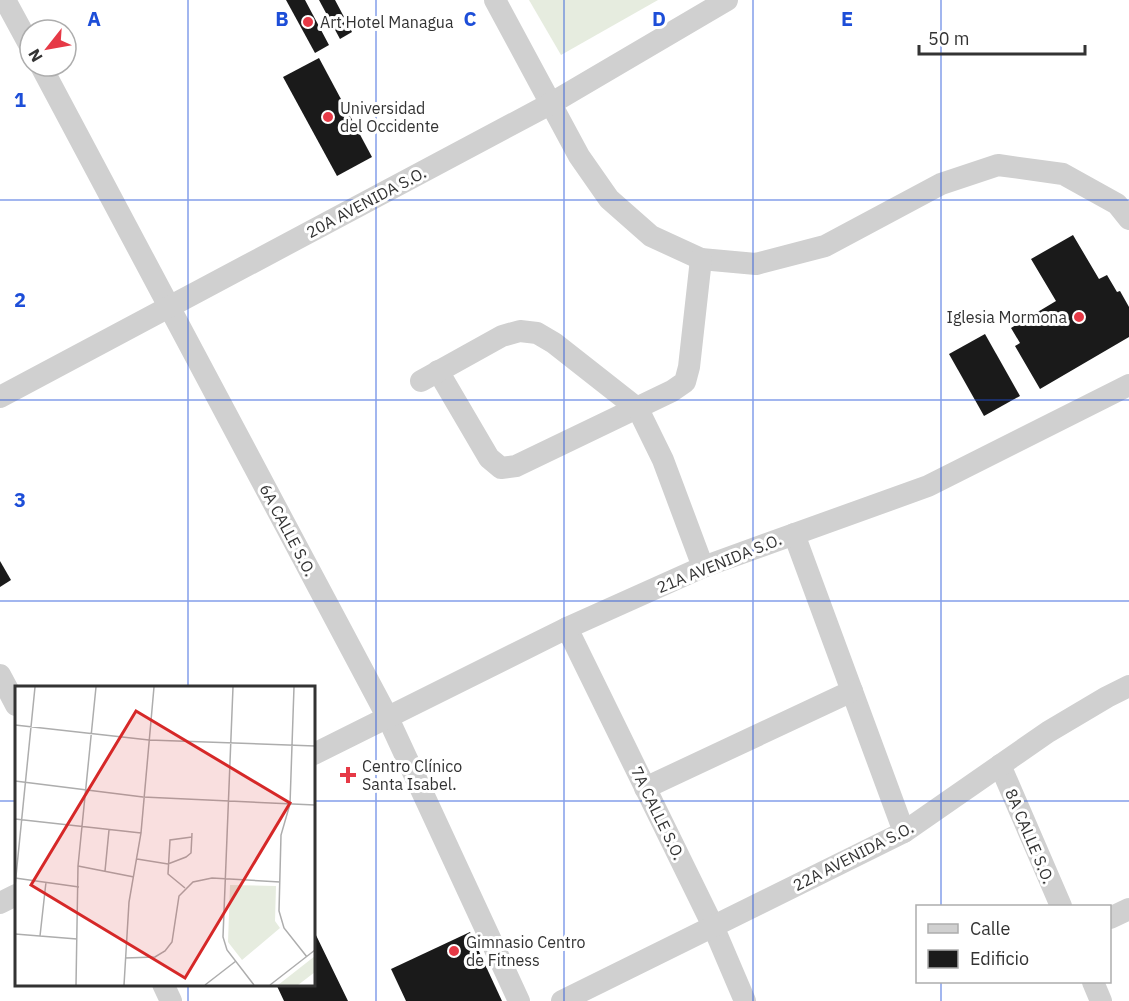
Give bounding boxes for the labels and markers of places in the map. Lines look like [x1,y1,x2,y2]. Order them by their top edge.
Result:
place label: Art Hotel Managua [320,12,454,32]
marker: Art Hotel Managua [301,15,315,29]
place label: Universidad del Occidente [340,98,439,136]
marker: Universidad del Occidente [321,110,335,124]
place label: Iglesia Mormona [947,307,1067,327]
marker: Iglesia Mormona [1072,310,1086,324]
place label: Centro Clínico Santa Isabel. [362,756,462,794]
marker: Centro Clínico Santa Isabel. [339,766,357,784]
place label: Gimnasio Centro de Fitness [466,932,585,970]
marker: Gimnasio Centro de Fitness [447,944,461,958]

